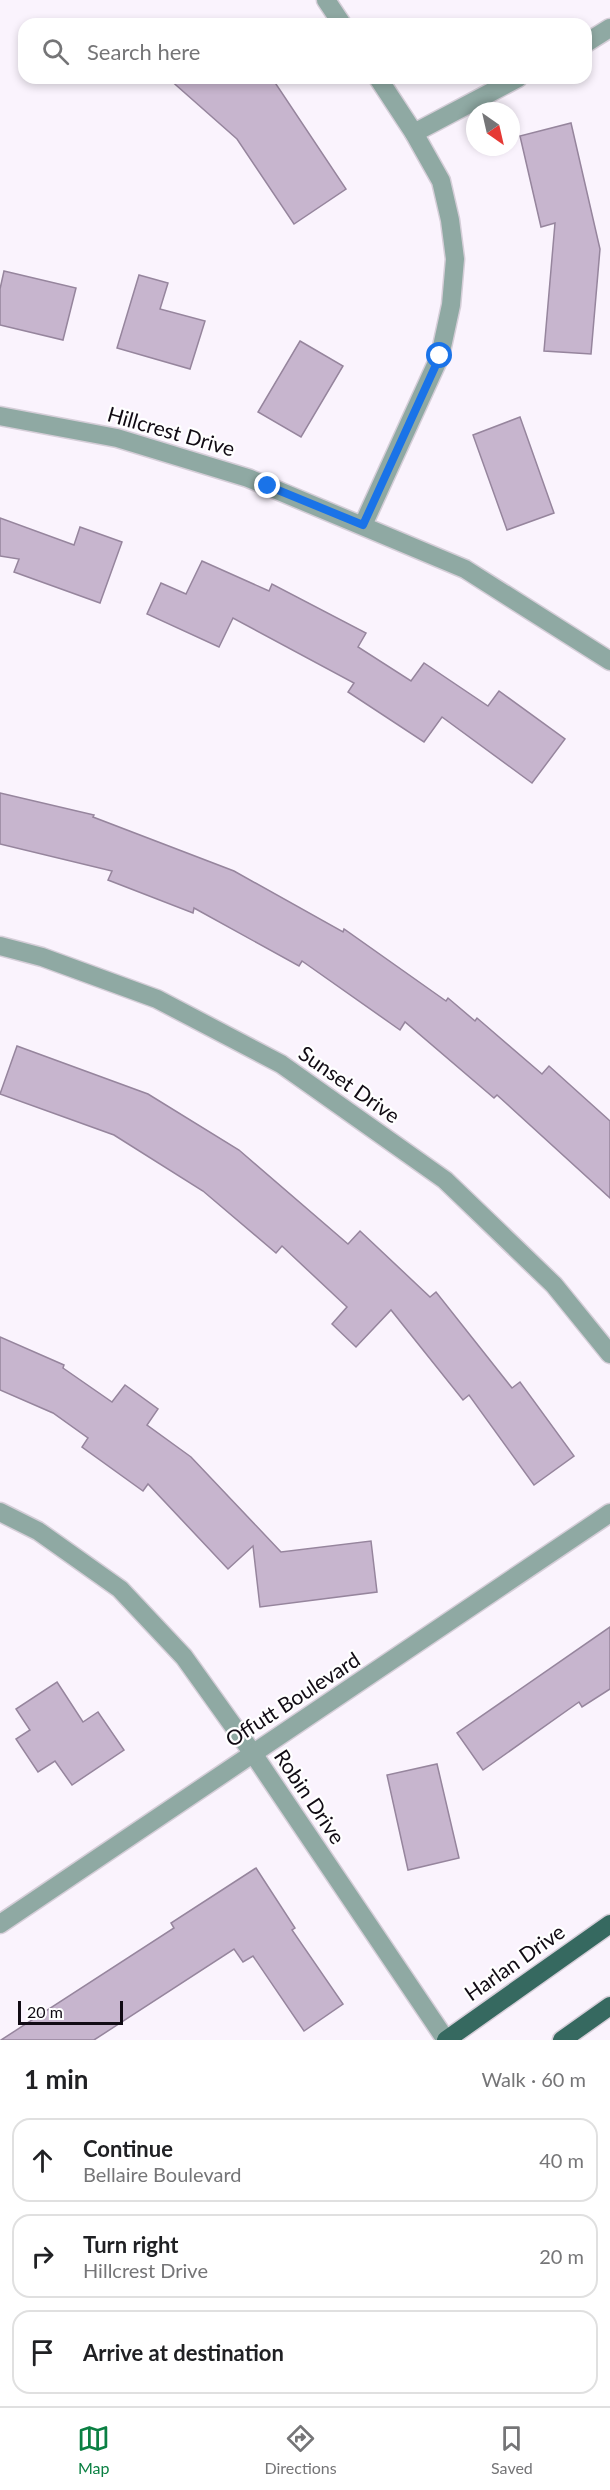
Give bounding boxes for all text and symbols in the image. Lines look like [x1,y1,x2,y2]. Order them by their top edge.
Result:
search box [18,18,592,84]
icon: search [39,35,72,68]
text: Search here [87,38,200,65]
north arrow [466,102,520,156]
route start [426,342,452,368]
street label: Hillcrest Drive [105,400,238,461]
route end [254,472,280,498]
street label: Sunset Drive [294,1040,405,1128]
street label: Offutt Boulevard [220,1646,364,1751]
street label: Robin Drive [270,1744,351,1848]
street label: Harlan Drive [459,1918,569,2005]
scale bar [18,1998,123,2026]
text: 20 m [27,2002,63,2021]
text: 1 min [24,2063,88,2095]
text: Walk · 60 m [481,2067,586,2091]
text: Continue [83,2135,173,2162]
icon: ahead [26,2144,59,2177]
text: 40 m [539,2148,584,2172]
text: Bellaire Boulevard [83,2162,242,2186]
text: Turn right [83,2231,178,2258]
icon: right [26,2240,59,2273]
text: 20 m [539,2244,584,2268]
text: Hillcrest Drive [83,2258,208,2282]
icon: arrive [26,2336,59,2369]
text: Arrive at destination [83,2339,284,2366]
tab: Map [77,2422,110,2477]
tab: Directions [264,2422,337,2477]
tab: Saved [491,2422,533,2477]

